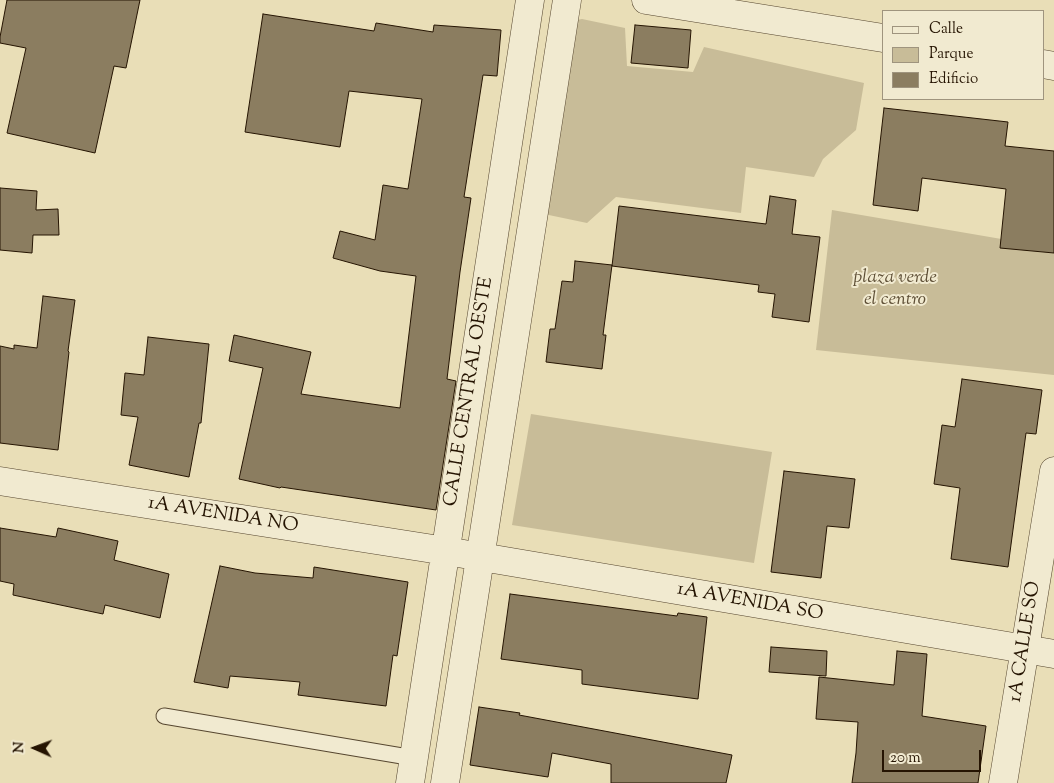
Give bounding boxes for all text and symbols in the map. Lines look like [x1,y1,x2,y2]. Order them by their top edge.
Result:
legend [882,10,1044,100]
text: Calle [929,19,963,40]
text: Parque [929,44,973,65]
text: Edificio [929,69,978,90]
park label: plaza verde el centro [853,268,937,312]
street label: CALLE CENTRAL OESTE [441,276,499,508]
street label: 1A AVENIDA NO [146,493,300,539]
street label: 1A AVENIDA SO [675,579,825,627]
street label: 1A CALLE SO [1005,580,1047,704]
north arrow [10,723,60,773]
scale bar [884,740,983,772]
text: N [10,742,30,753]
text: 20 m [890,748,921,769]

